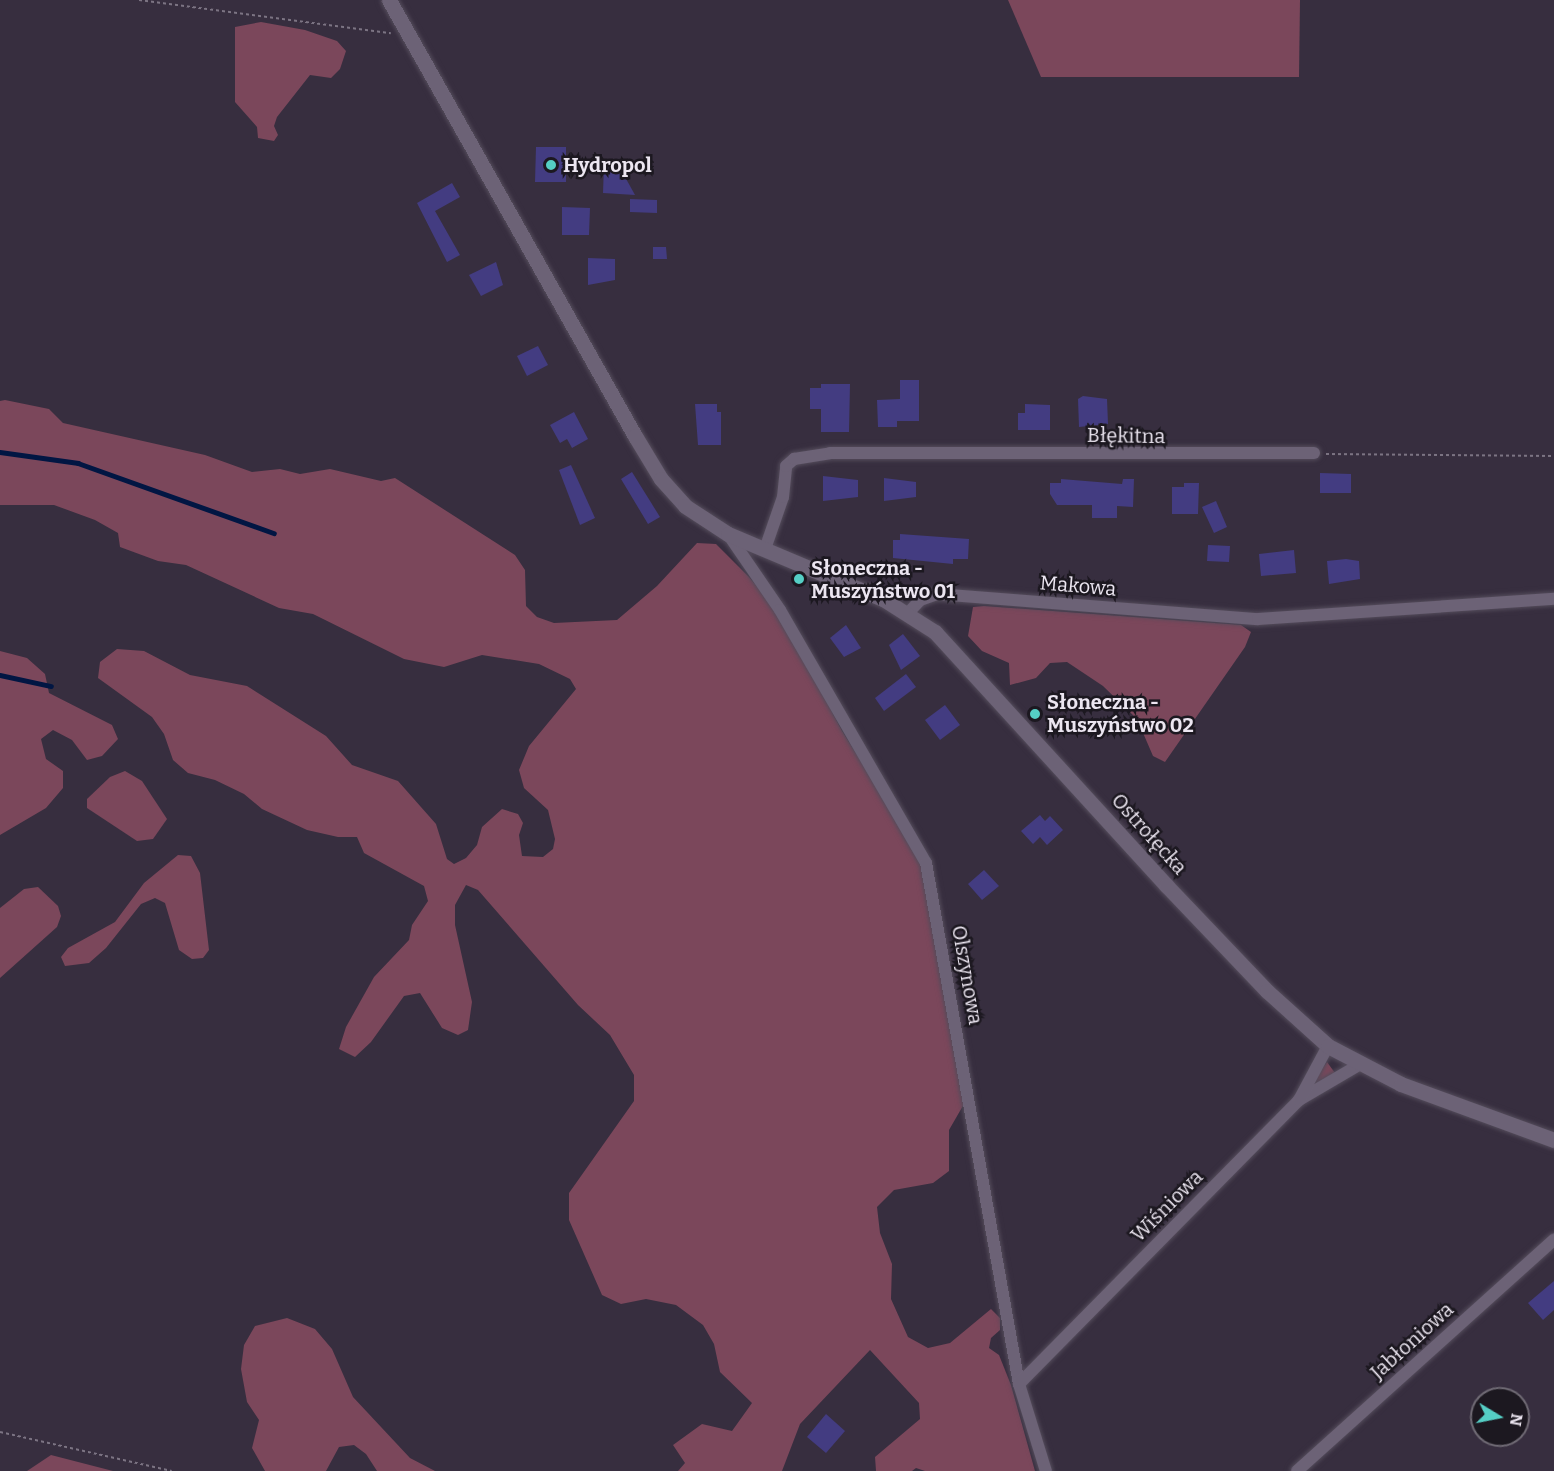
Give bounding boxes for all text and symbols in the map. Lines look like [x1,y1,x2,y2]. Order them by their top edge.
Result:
place label: Hydropol [563,153,652,177]
marker: Hydropol [544,158,558,172]
street label: Błękitna [1087,423,1165,449]
place label: Słoneczna - Muszyństwo 01 [811,556,955,603]
street label: Makowa [1039,571,1117,601]
marker: Słoneczna - Muszyństwo 01 [792,572,806,586]
place label: Słoneczna - Muszyństwo 02 [1047,690,1194,737]
marker: Słoneczna - Muszyństwo 02 [1028,707,1042,721]
street label: Ostrołęcka [1106,789,1192,879]
street label: Olszynowa [946,924,988,1026]
street label: Wiśniowa [1126,1165,1208,1247]
street label: Jabłoniowa [1366,1298,1458,1384]
north arrow [1470,1387,1530,1447]
text: N [1506,1412,1527,1428]

